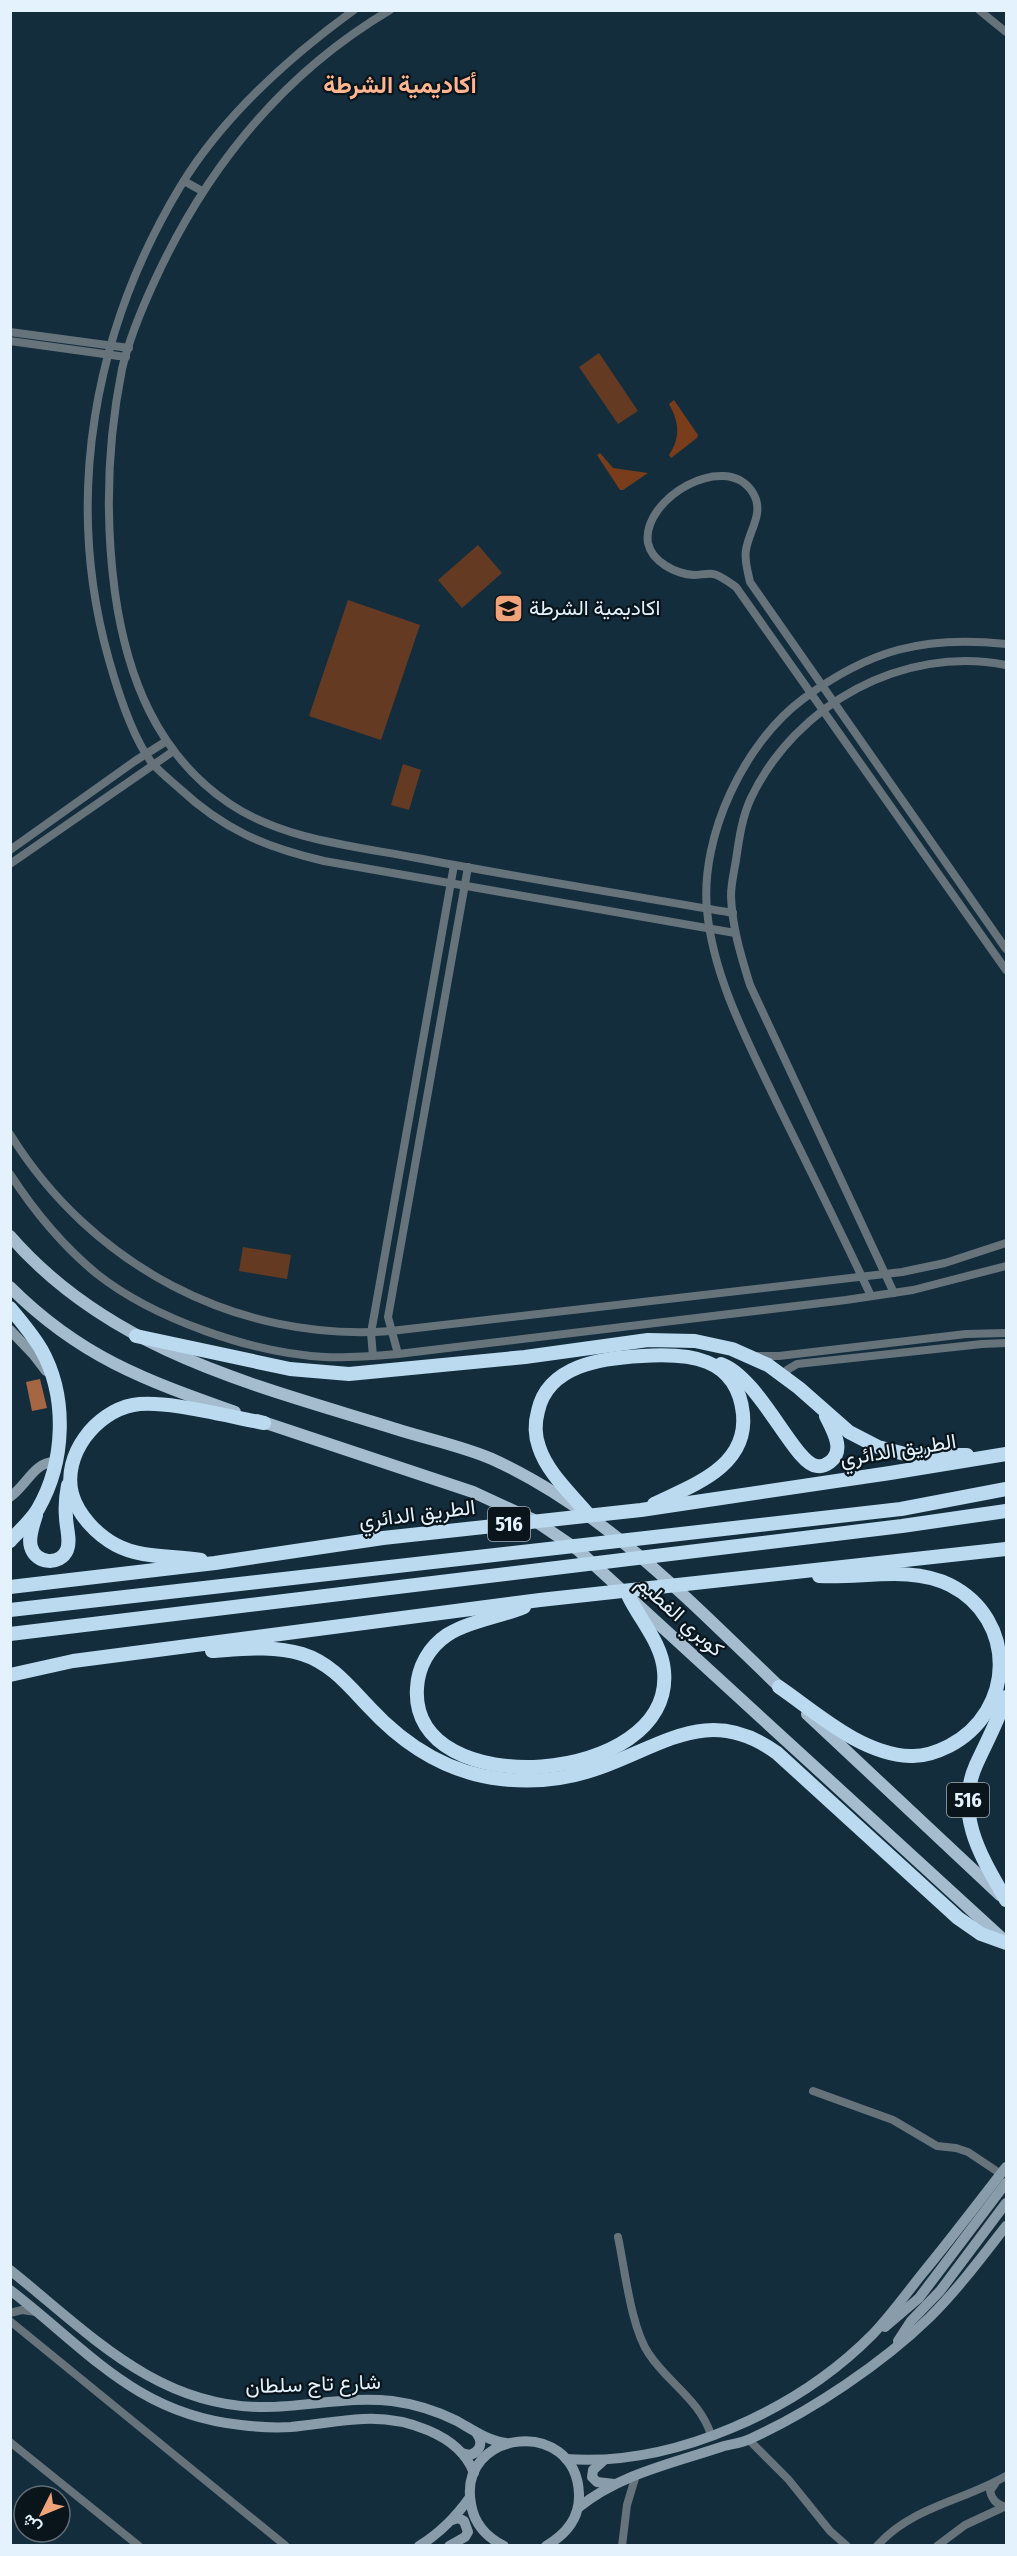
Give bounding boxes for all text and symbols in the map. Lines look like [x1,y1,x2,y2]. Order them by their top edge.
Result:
district label: أكاديمية الشرطة [323,71,477,100]
school or university icon: اكاديمية الشرطة [492,592,524,624]
place label: اكاديمية الشرطة [529,595,660,621]
street label: الطريق الدائري [838,1428,959,1476]
street label: الطريق الدائري [357,1494,477,1538]
road number: 516 [488,1507,530,1541]
street label: كوبري الفطيم [628,1570,729,1665]
road number: 516 [947,1783,989,1817]
street label: شارع تاج سلطان [245,2369,381,2400]
north arrow [12,2484,72,2544]
text: ش [18,2510,45,2537]

